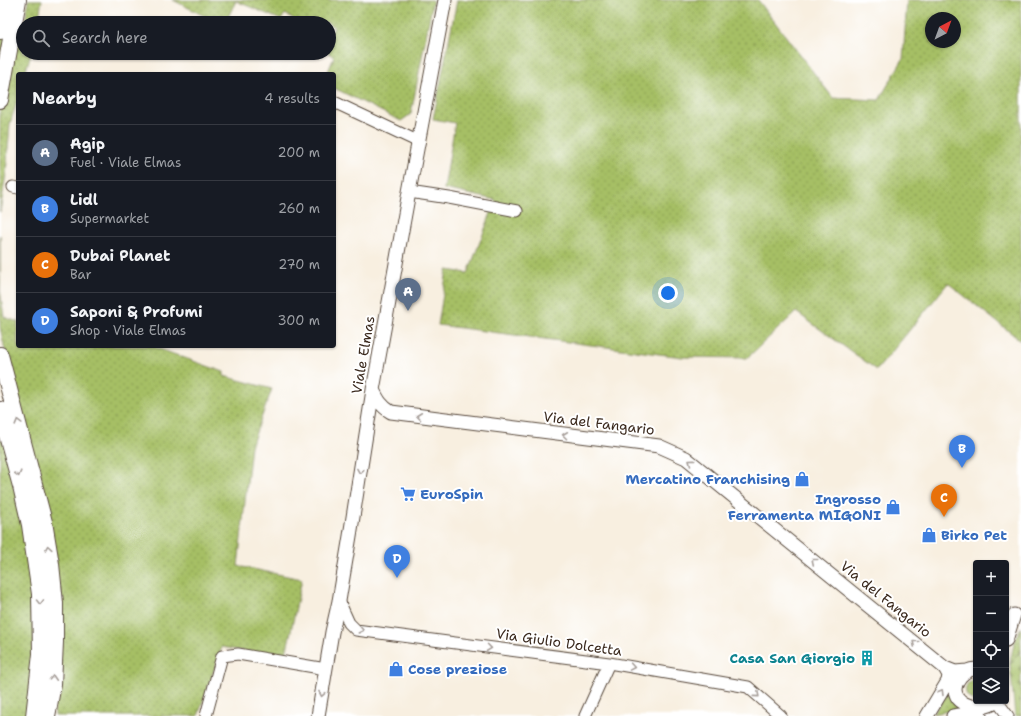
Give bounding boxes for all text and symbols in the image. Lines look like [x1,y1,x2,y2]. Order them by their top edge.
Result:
north arrow [925,12,961,48]
search box [16,16,336,60]
icon: search [30,27,52,49]
text: Search here [62,28,148,48]
text: Nearby [32,87,97,109]
text: 4 results [264,90,320,107]
text: Agip [70,134,105,154]
text: A [40,144,50,161]
text: 200 m [278,144,320,161]
text: Fuel · Viale Elmas [70,154,181,171]
text: Lidl [70,190,98,210]
text: B [41,200,49,217]
text: 260 m [278,200,320,217]
text: Supermarket [70,210,149,227]
text: Dubai Planet [70,246,170,266]
text: C [41,256,49,273]
text: 270 m [278,256,320,273]
text: Bar [70,266,92,283]
pin: A [395,278,421,311]
your location [658,283,678,303]
text: Saponi & Profumi [70,302,203,322]
text: D [40,312,50,329]
text: 300 m [277,312,320,329]
street label: Viale Elmas [347,314,379,396]
text: Shop · Viale Elmas [70,322,186,339]
street label: Via del Fangario [542,407,656,439]
one-way arrow [416,412,422,421]
one-way arrow [14,419,22,425]
one-way arrow [562,431,569,440]
pin: B [949,435,975,468]
one-way arrow [688,460,695,467]
one-way arrow [356,468,365,474]
one-way arrow [13,470,22,477]
place label: Mercatino Franchising [625,470,790,488]
shop icon: Mercatino Franchising [793,470,811,488]
pin: C [931,484,957,517]
supermarket icon: EuroSpin [399,485,417,503]
place label: EuroSpin [420,485,483,503]
place label: Ingrosso Ferramenta MIGONI [728,490,881,524]
shop icon: Ingrosso Ferramenta MIGONI [884,498,902,516]
shop icon: Birko Pet [920,526,938,544]
place label: Birko Pet [941,526,1007,544]
one-way arrow [45,545,53,551]
pin: D [384,545,410,578]
street label: Via del Fangario [837,557,935,641]
one-way arrow [811,559,818,566]
map controls [973,560,1009,704]
button: + [973,560,1009,596]
button: − [973,596,1009,632]
one-way arrow [36,599,44,605]
street label: Via Giulio Dolcetta [495,624,623,660]
one-way arrow [357,625,364,633]
button: locate [973,632,1009,668]
one-way arrow [912,641,919,648]
one-way arrow [486,643,492,652]
place label: Casa San Giorgio [729,649,855,667]
building icon: Casa San Giorgio [858,649,876,667]
shop icon: Cose preziose [387,660,405,678]
place label: Cose preziose [408,660,507,678]
one-way arrow [629,663,635,671]
button: layers [973,668,1009,704]
one-way arrow [49,675,58,681]
one-way arrow [936,689,944,696]
one-way arrow [318,691,326,697]
one-way arrow [753,691,760,698]

